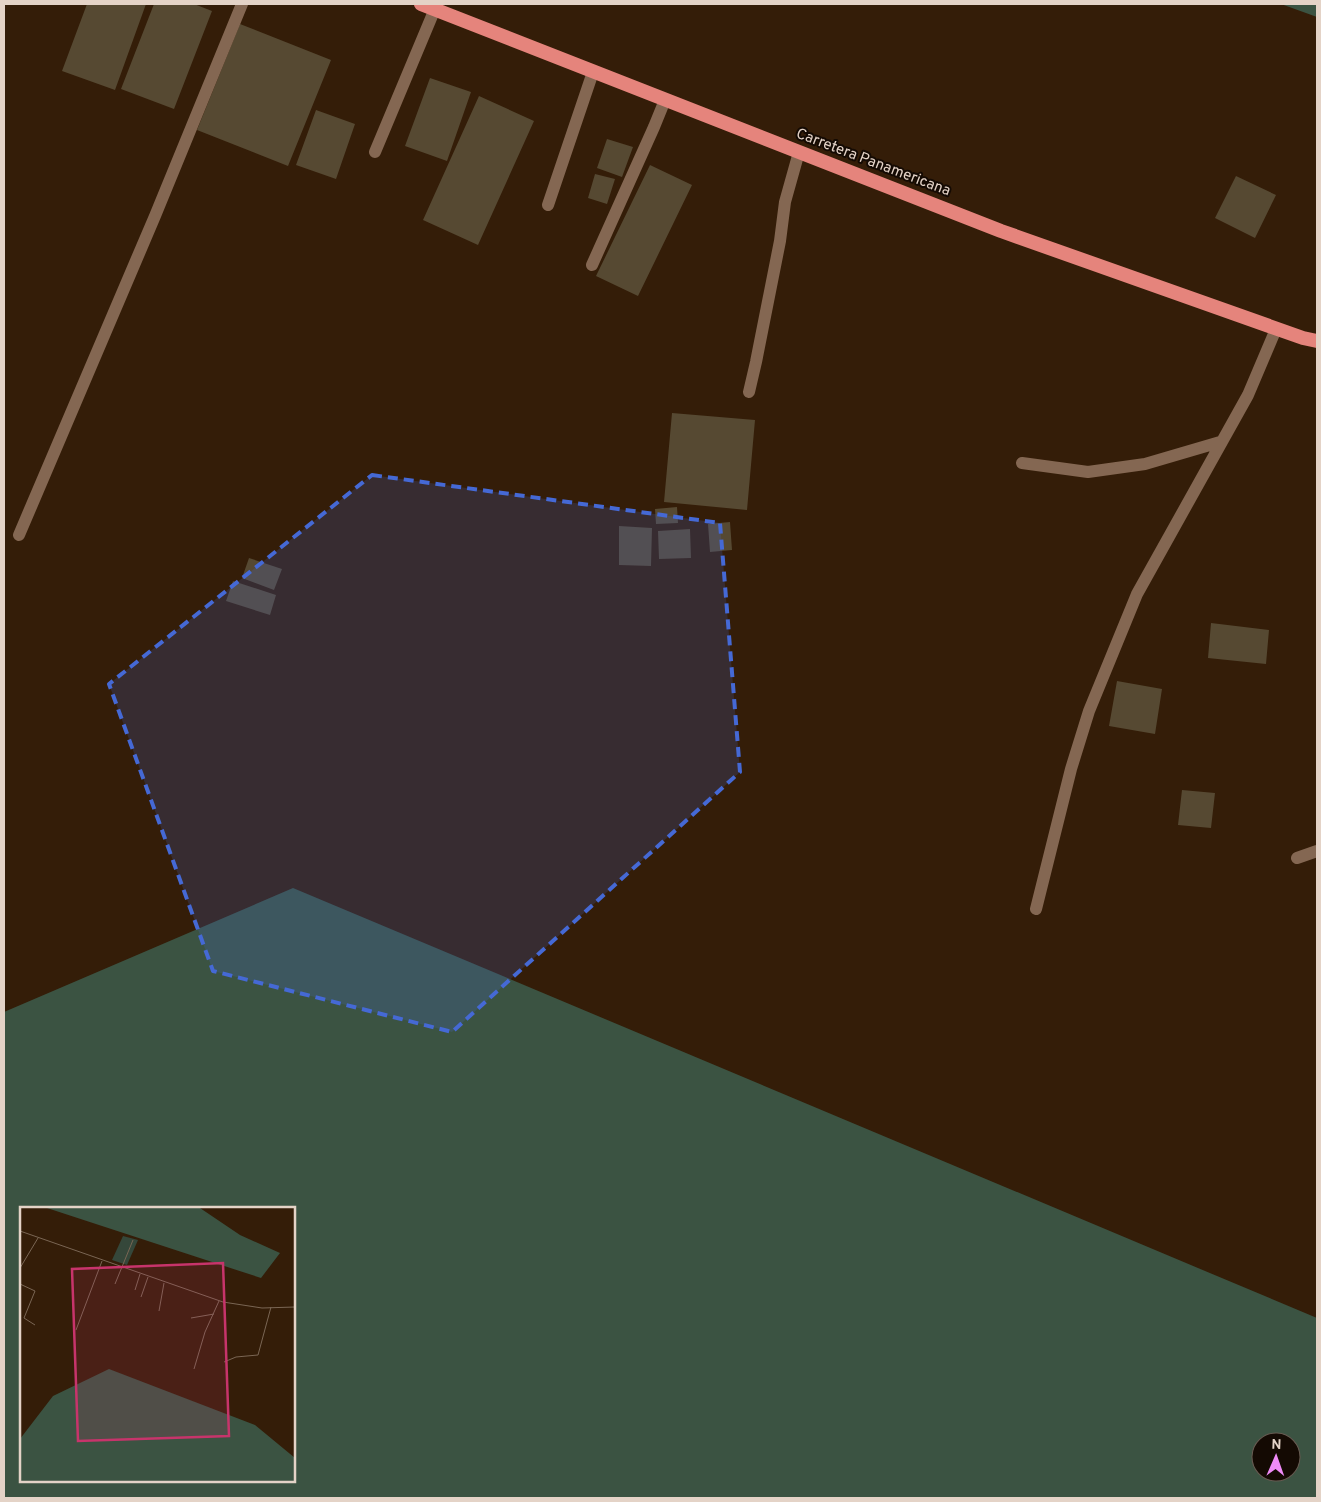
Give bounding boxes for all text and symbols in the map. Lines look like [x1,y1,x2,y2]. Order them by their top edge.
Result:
street label: Carretera Panamericana [793,125,953,201]
inset map [20,1207,295,1482]
north arrow [1251,1432,1301,1482]
text: N [1271,1437,1282,1454]

